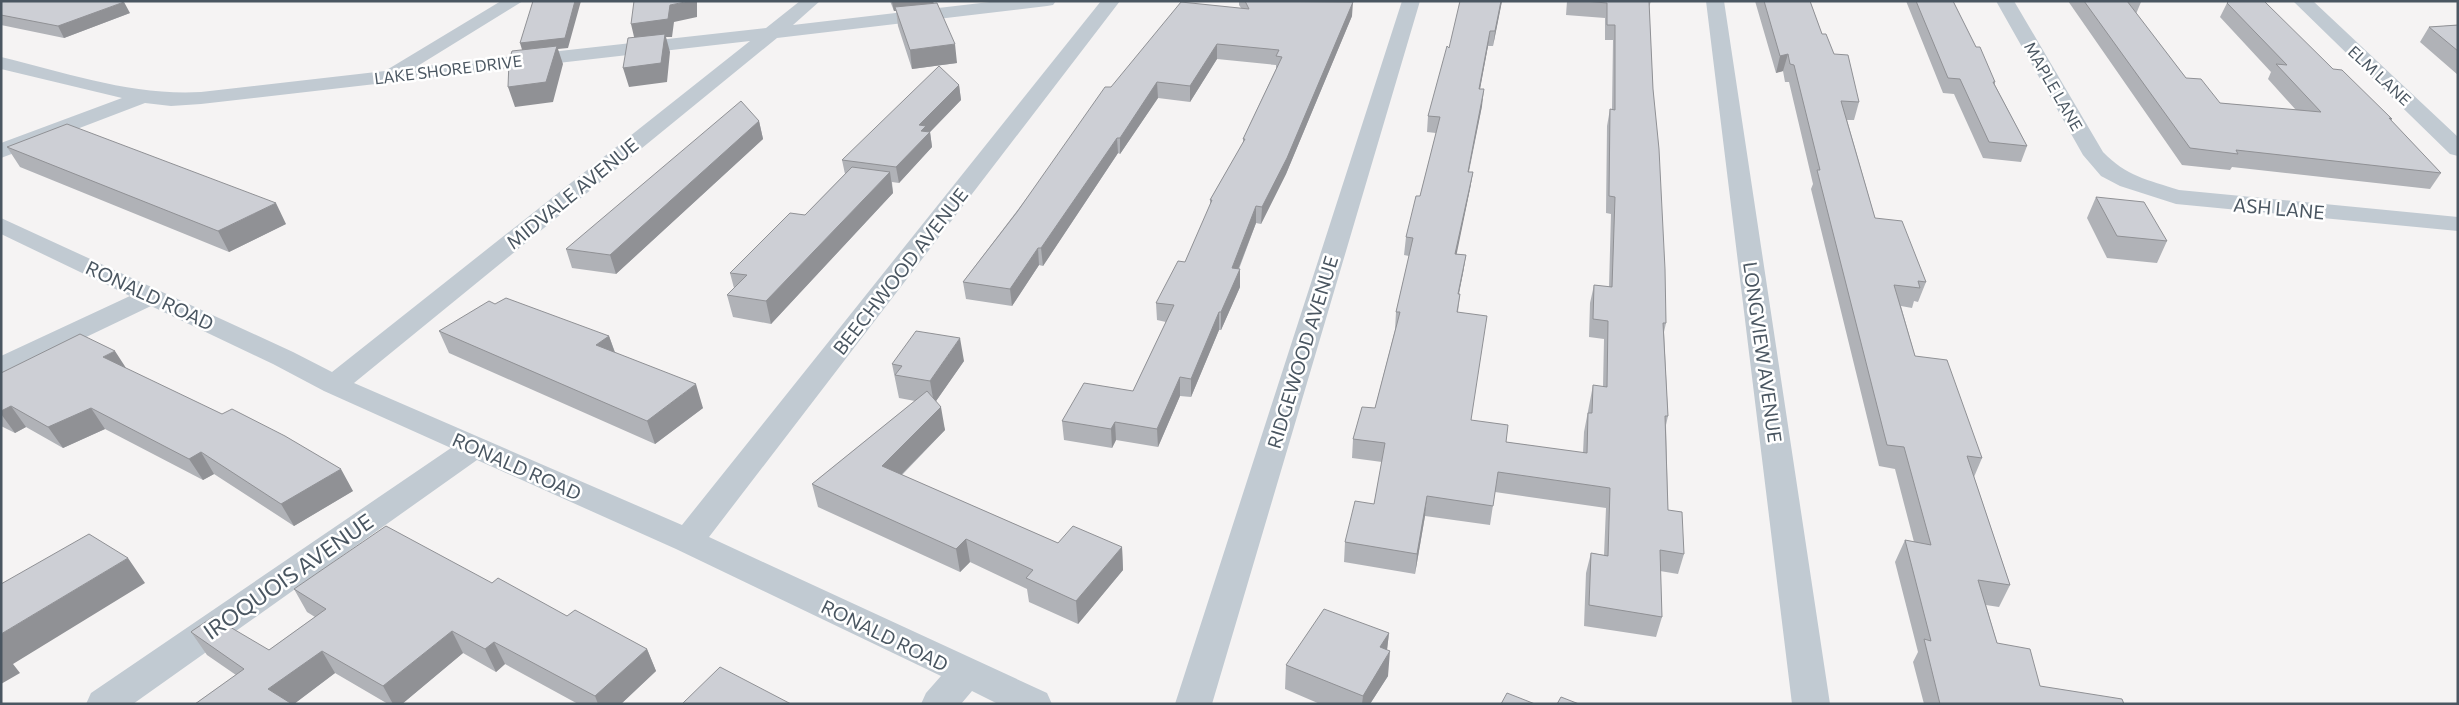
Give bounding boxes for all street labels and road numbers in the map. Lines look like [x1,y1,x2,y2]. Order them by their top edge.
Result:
street label: MAPLE LANE [2021,38,2087,134]
street label: ELM LANE [2345,41,2415,109]
street label: LAKE SHORE DRIVE [373,51,523,87]
street label: MIDVALE AVENUE [501,133,643,253]
street label: BEECHWOOD AVENUE [828,183,972,359]
street label: ASH LANE [2232,193,2326,223]
street label: RIDGEWOOD AVENUE [1262,253,1342,451]
street label: RONALD ROAD [82,255,218,335]
street label: LONGVIEW AVENUE [1739,260,1787,444]
street label: RONALD ROAD [449,427,585,505]
street label: IROQUOIS AVENUE [198,507,378,645]
street label: RONALD ROAD [818,594,952,676]

